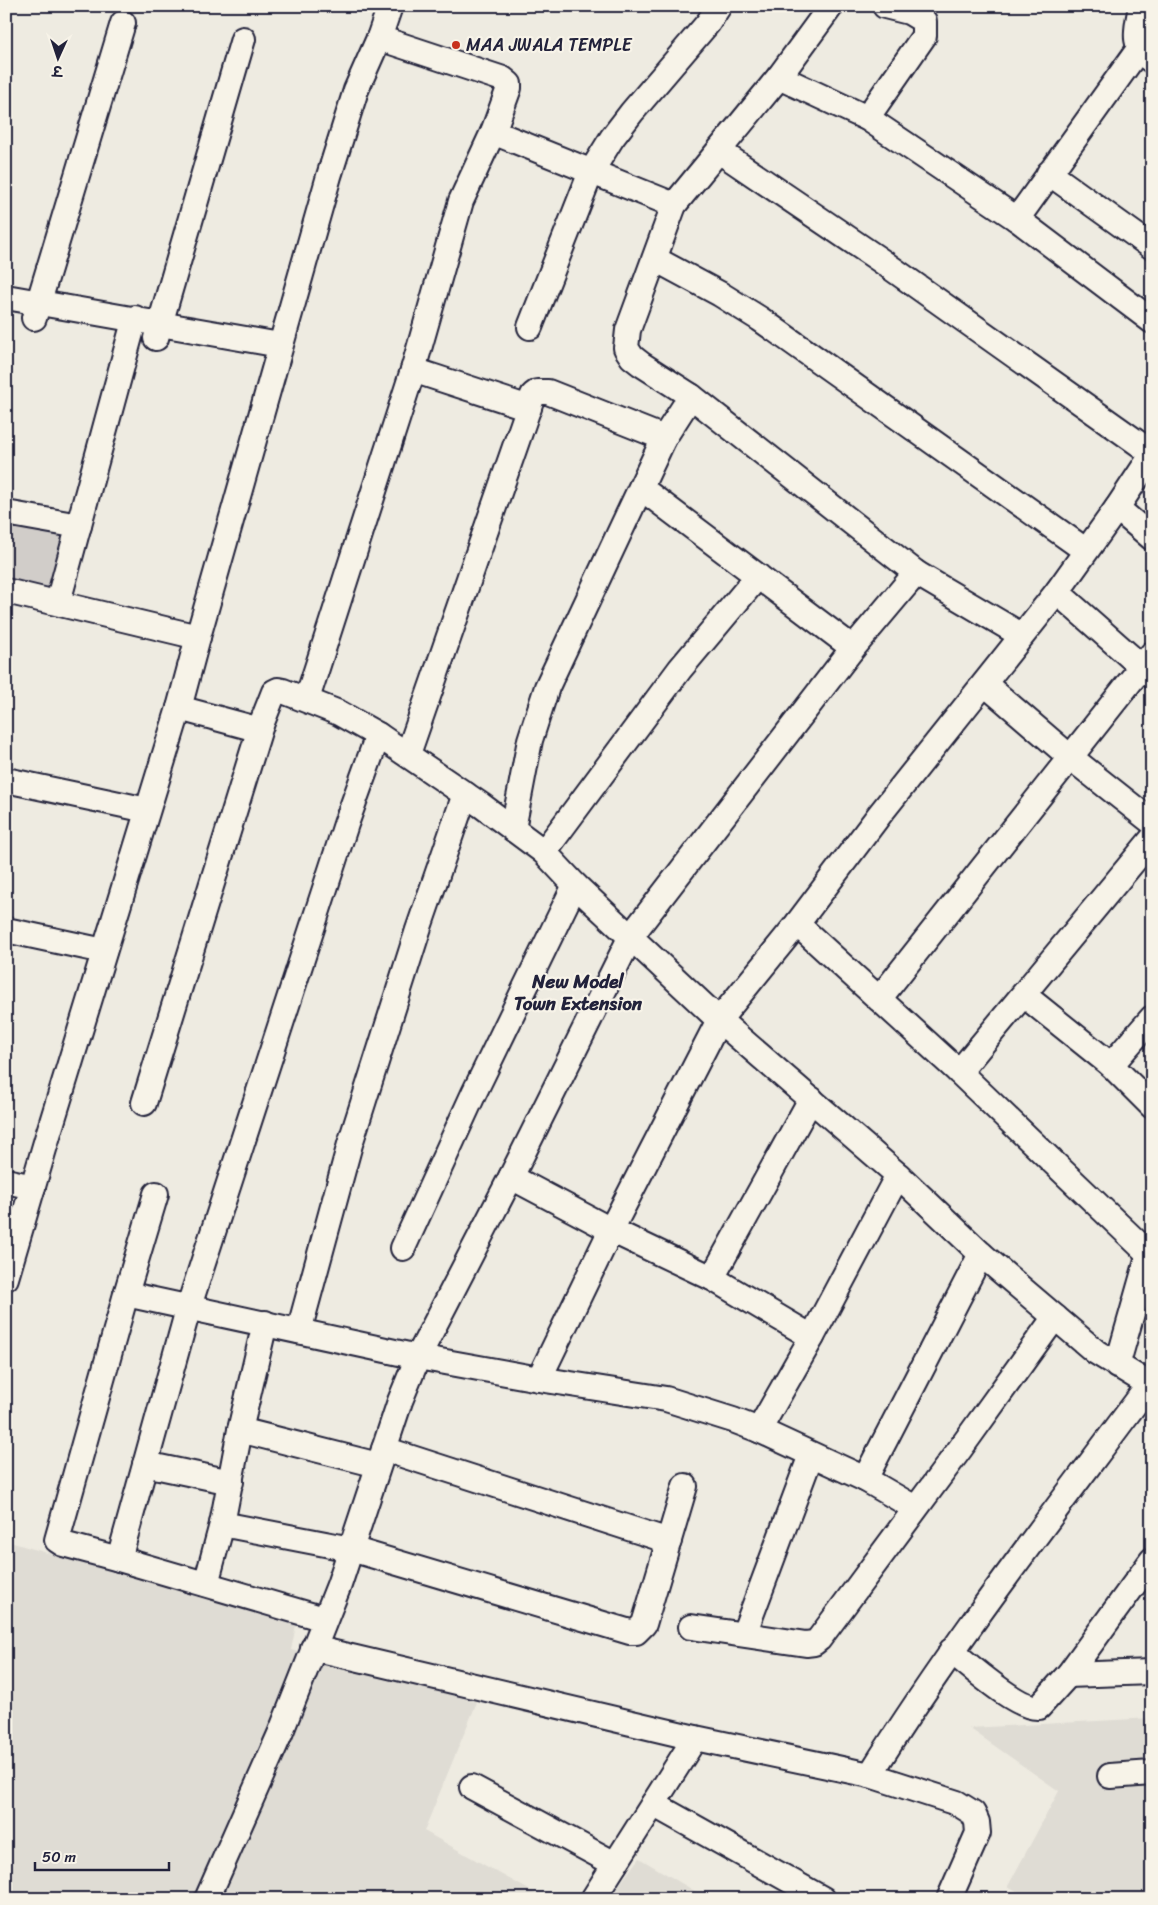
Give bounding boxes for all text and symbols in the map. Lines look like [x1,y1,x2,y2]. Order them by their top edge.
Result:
place label: MAA JWALA TEMPLE [466,29,633,61]
north arrow [32,32,82,82]
marker: MAA JWALA TEMPLE [450,39,462,51]
text: उ [50,58,65,83]
district label: New Model Town Extension [514,965,643,1020]
scale bar [35,1840,169,1872]
text: 50 m [42,1844,77,1870]

